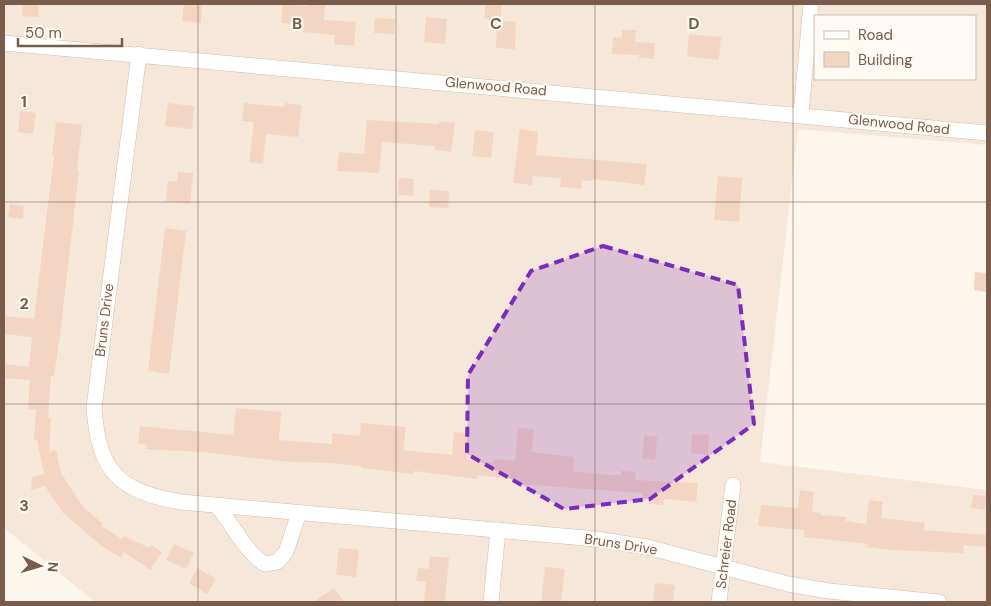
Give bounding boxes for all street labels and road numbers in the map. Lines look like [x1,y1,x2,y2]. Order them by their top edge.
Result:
street label: Glenwood Road [444,73,548,99]
street label: Glenwood Road [847,110,951,138]
street label: Bruns Drive [91,282,117,358]
street label: Schreier Road [712,498,740,590]
street label: Bruns Drive [583,529,659,559]

